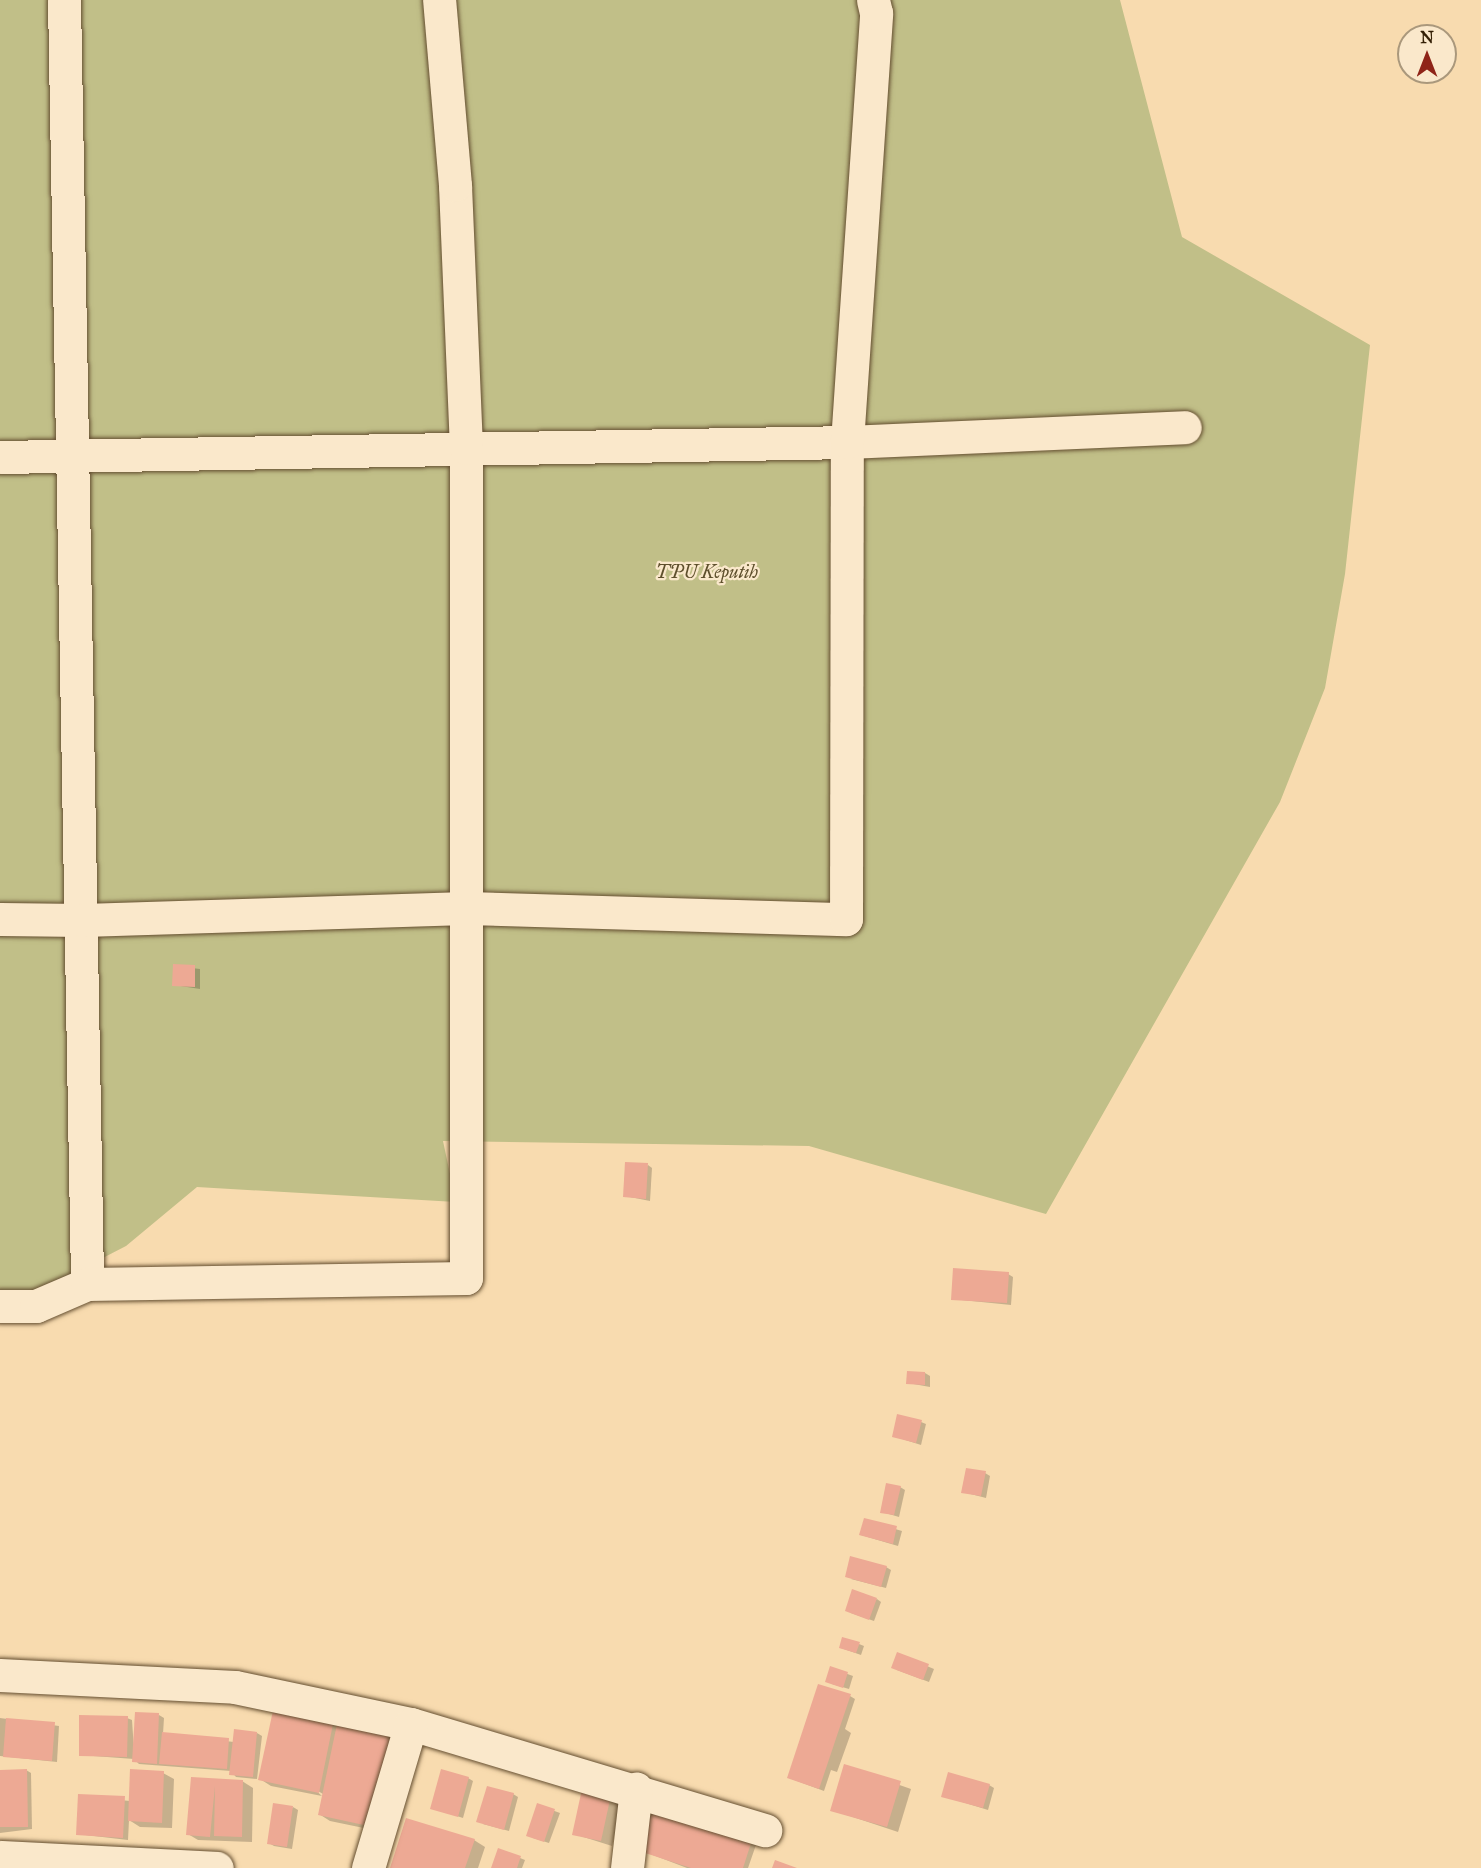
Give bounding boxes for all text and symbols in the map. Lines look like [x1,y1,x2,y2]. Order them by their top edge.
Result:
north arrow [1397,24,1457,84]
text: N [1420,28,1434,47]
park label: TPU Keputih [656,561,758,583]

